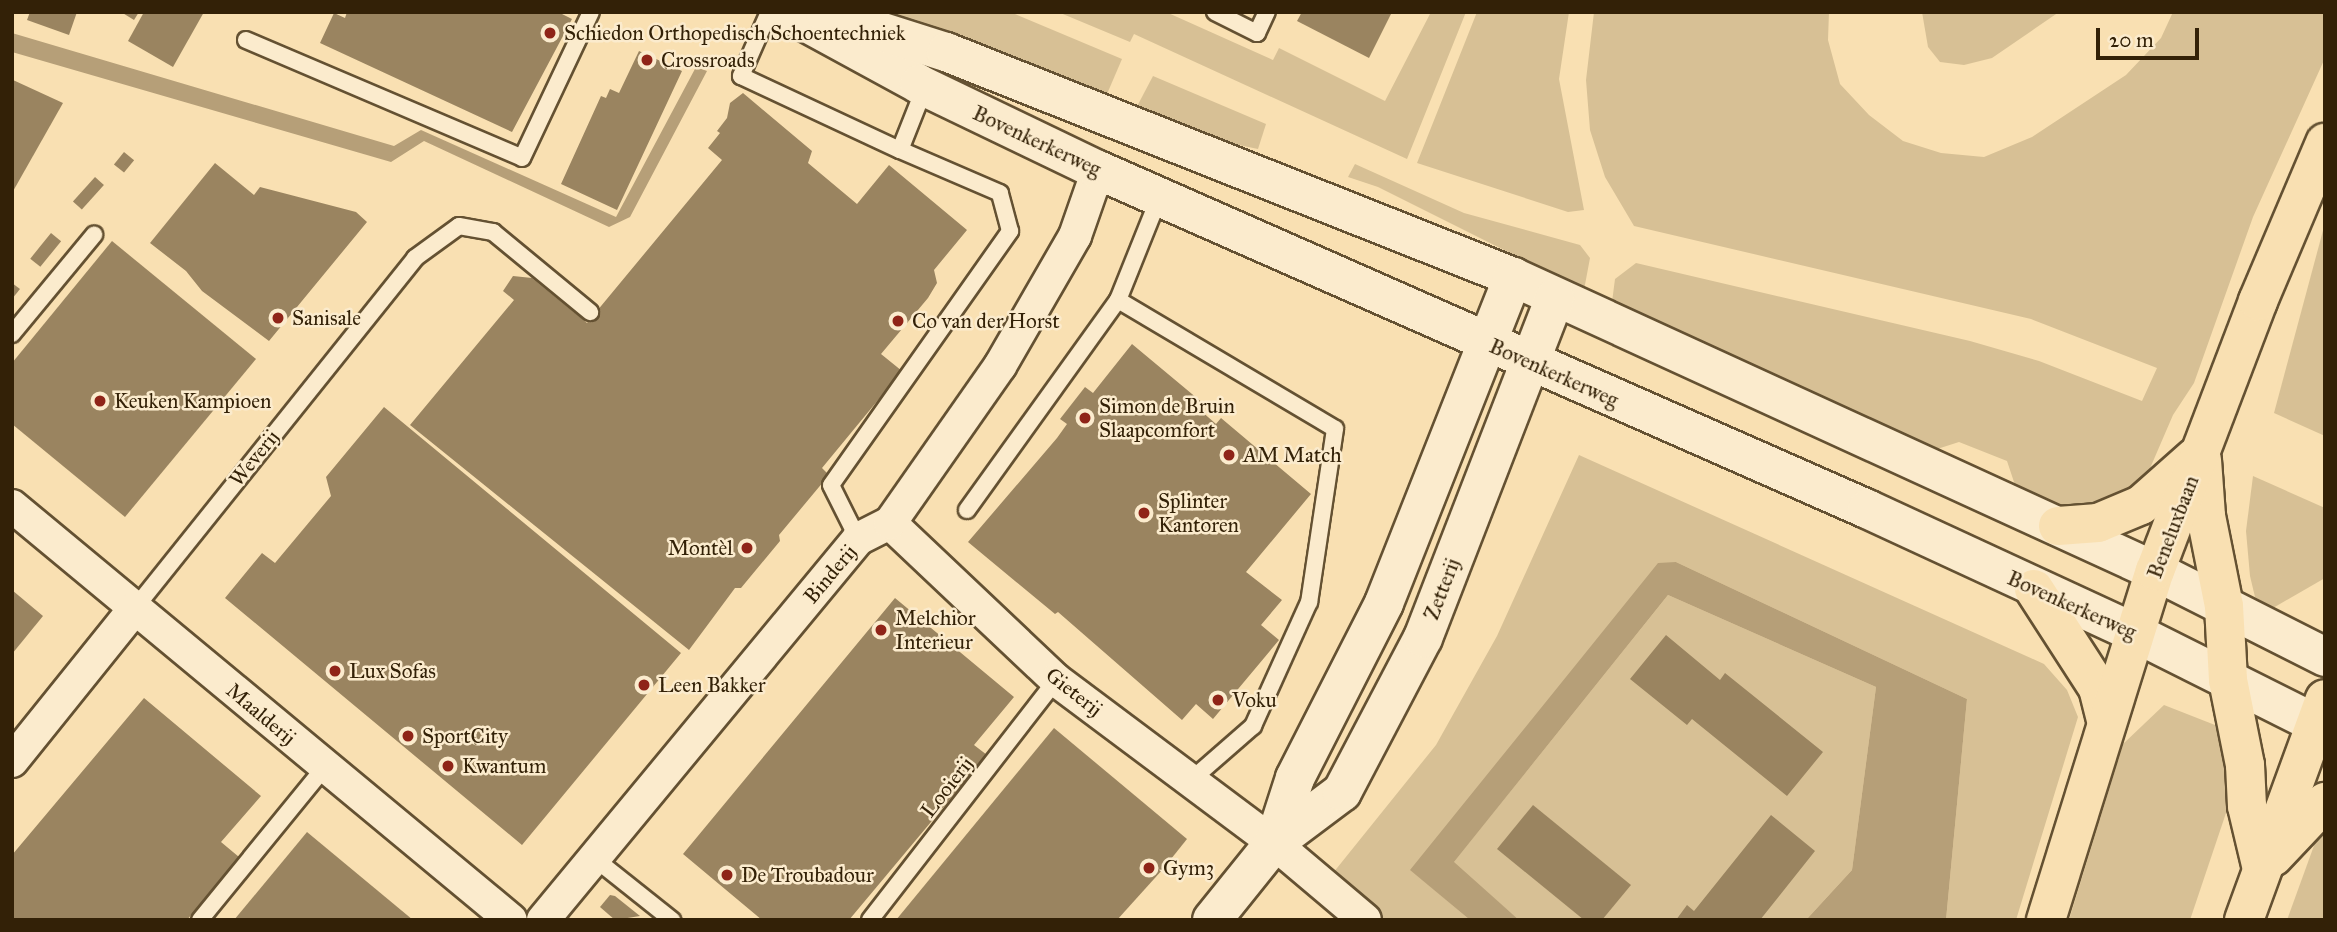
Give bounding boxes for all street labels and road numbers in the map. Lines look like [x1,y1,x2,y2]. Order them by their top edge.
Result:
street label: Bovenkerkerweg [969,100,1105,182]
street label: Bovenkerkerweg [1485,333,1623,413]
street label: Weverij [224,425,284,491]
street label: Beneluxbaan [2142,472,2204,582]
street label: Binderij [798,539,862,609]
street label: Zetterij [1419,555,1465,623]
street label: Bovenkerkerweg [2003,565,2141,645]
street label: Gieterij [1041,662,1107,722]
street label: Maalderij [221,678,301,750]
street label: Looierij [915,752,979,822]

